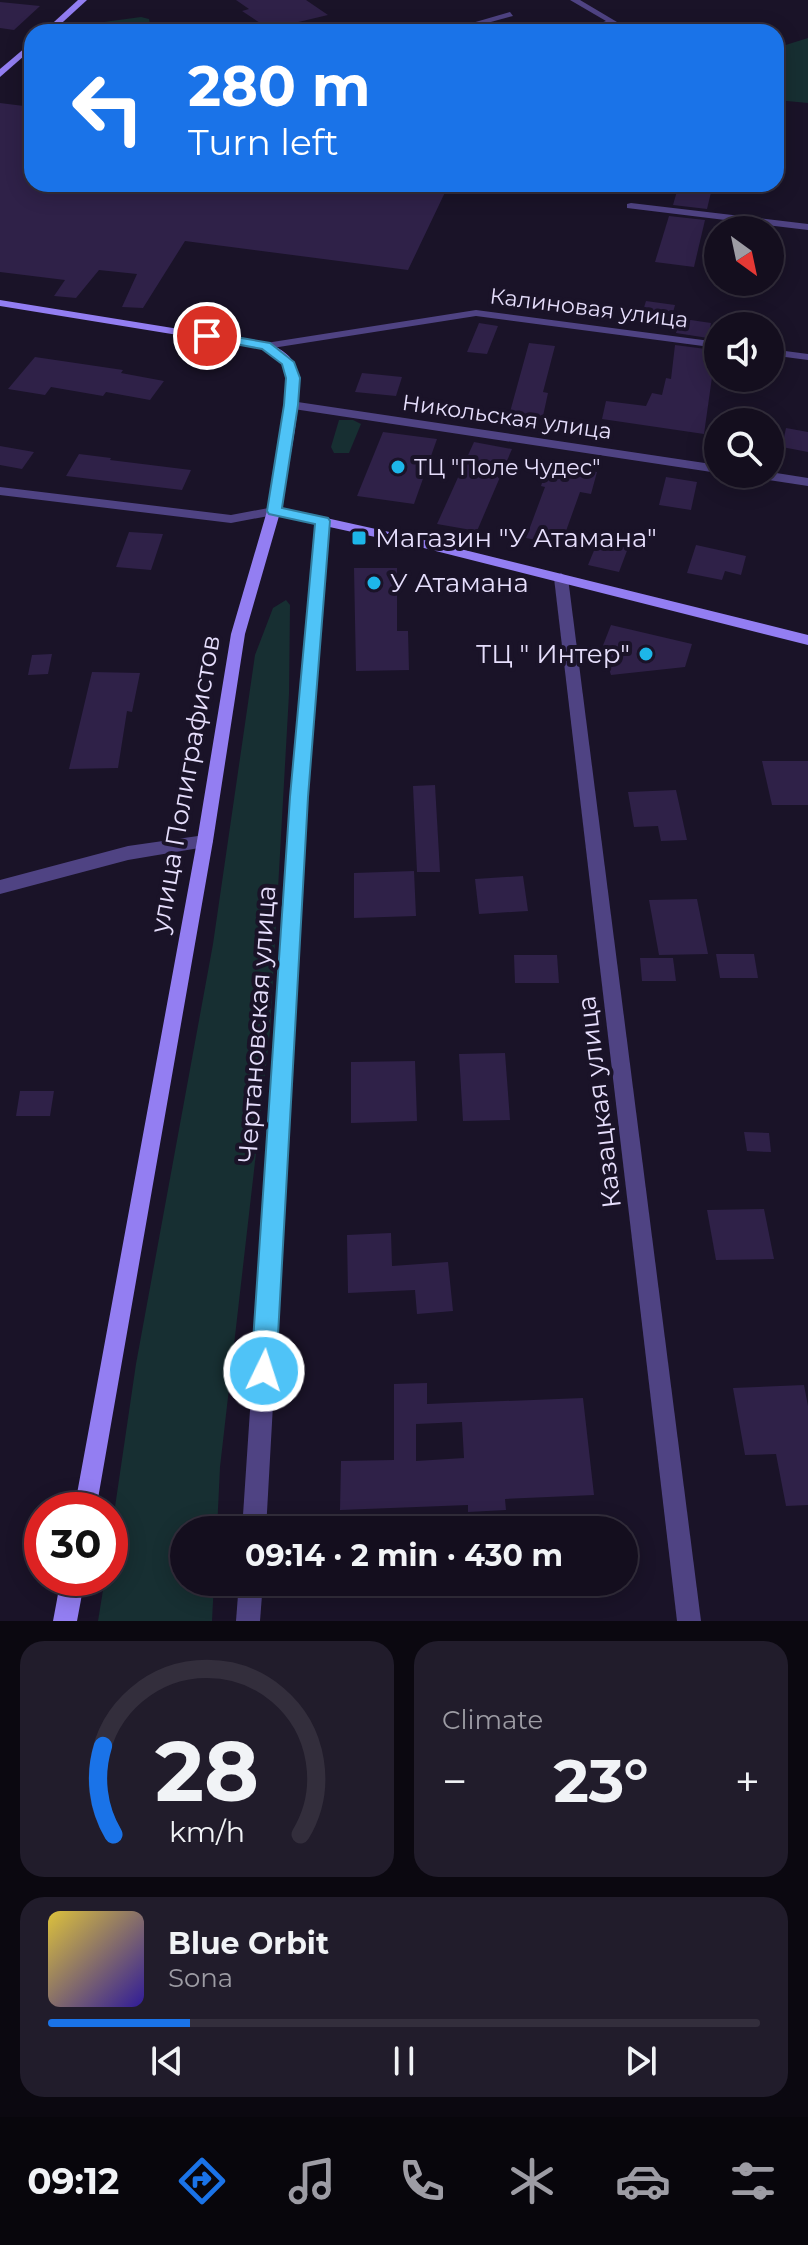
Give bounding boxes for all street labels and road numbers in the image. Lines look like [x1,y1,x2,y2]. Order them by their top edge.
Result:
street label: Калиновая улица [488,282,690,334]
street label: Никольская улица [400,389,614,445]
street label: улица Полиграфистов [143,632,227,937]
street label: Чертановская улица [231,884,283,1164]
street label: Казацкая улица [570,994,628,1210]

